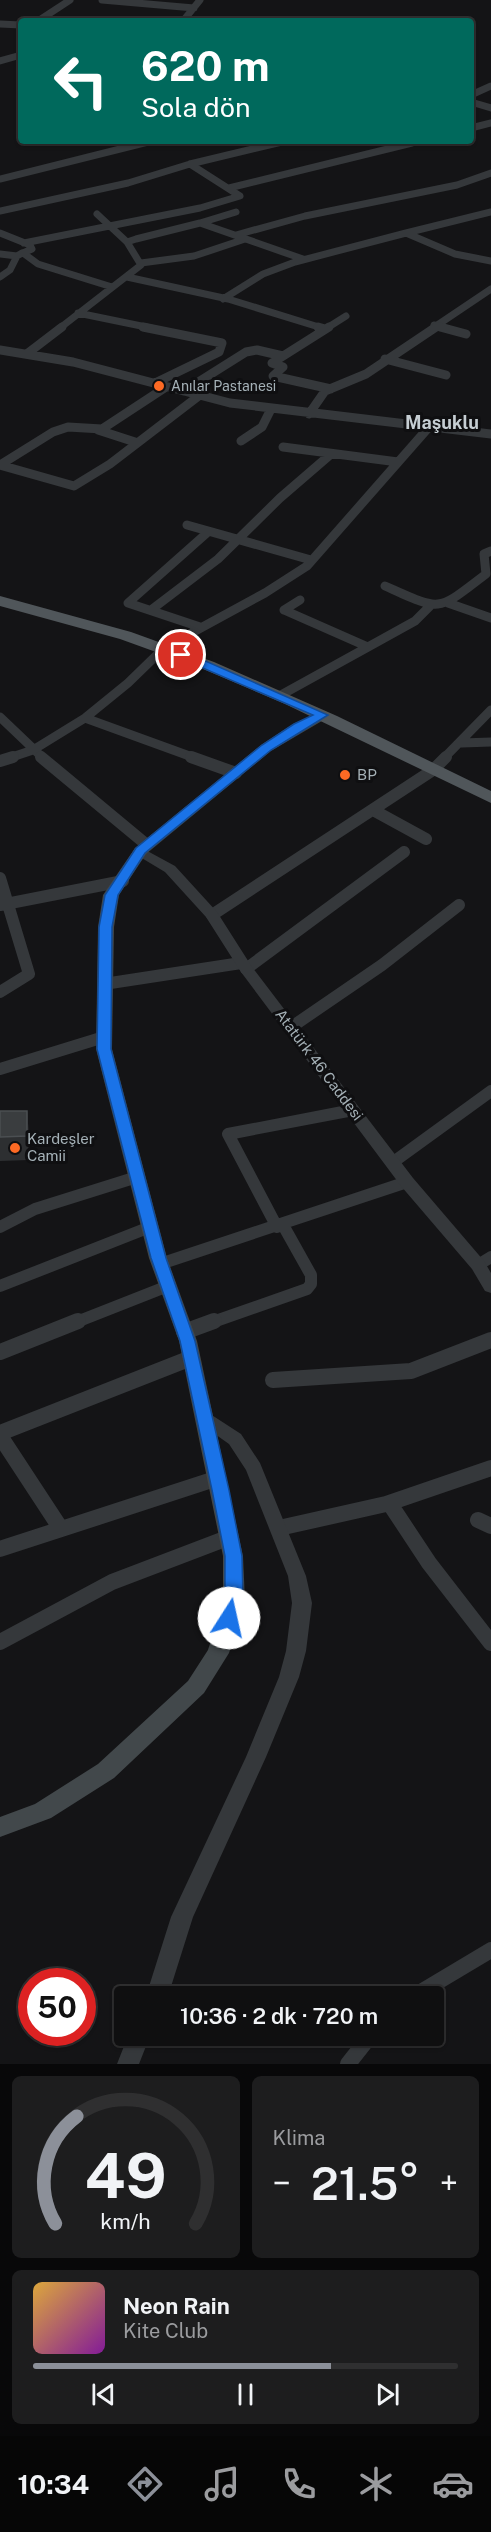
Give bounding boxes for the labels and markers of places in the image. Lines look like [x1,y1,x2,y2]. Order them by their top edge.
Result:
place label: Anılar Pastanesi [171,378,276,394]
marker: Anılar Pastanesi [152,379,166,393]
pin [155,629,206,680]
place label: BP [357,766,377,783]
marker: BP [338,768,352,782]
place label: Kardeşler Camii [27,1130,95,1164]
marker: Kardeşler Camii [8,1141,22,1155]

